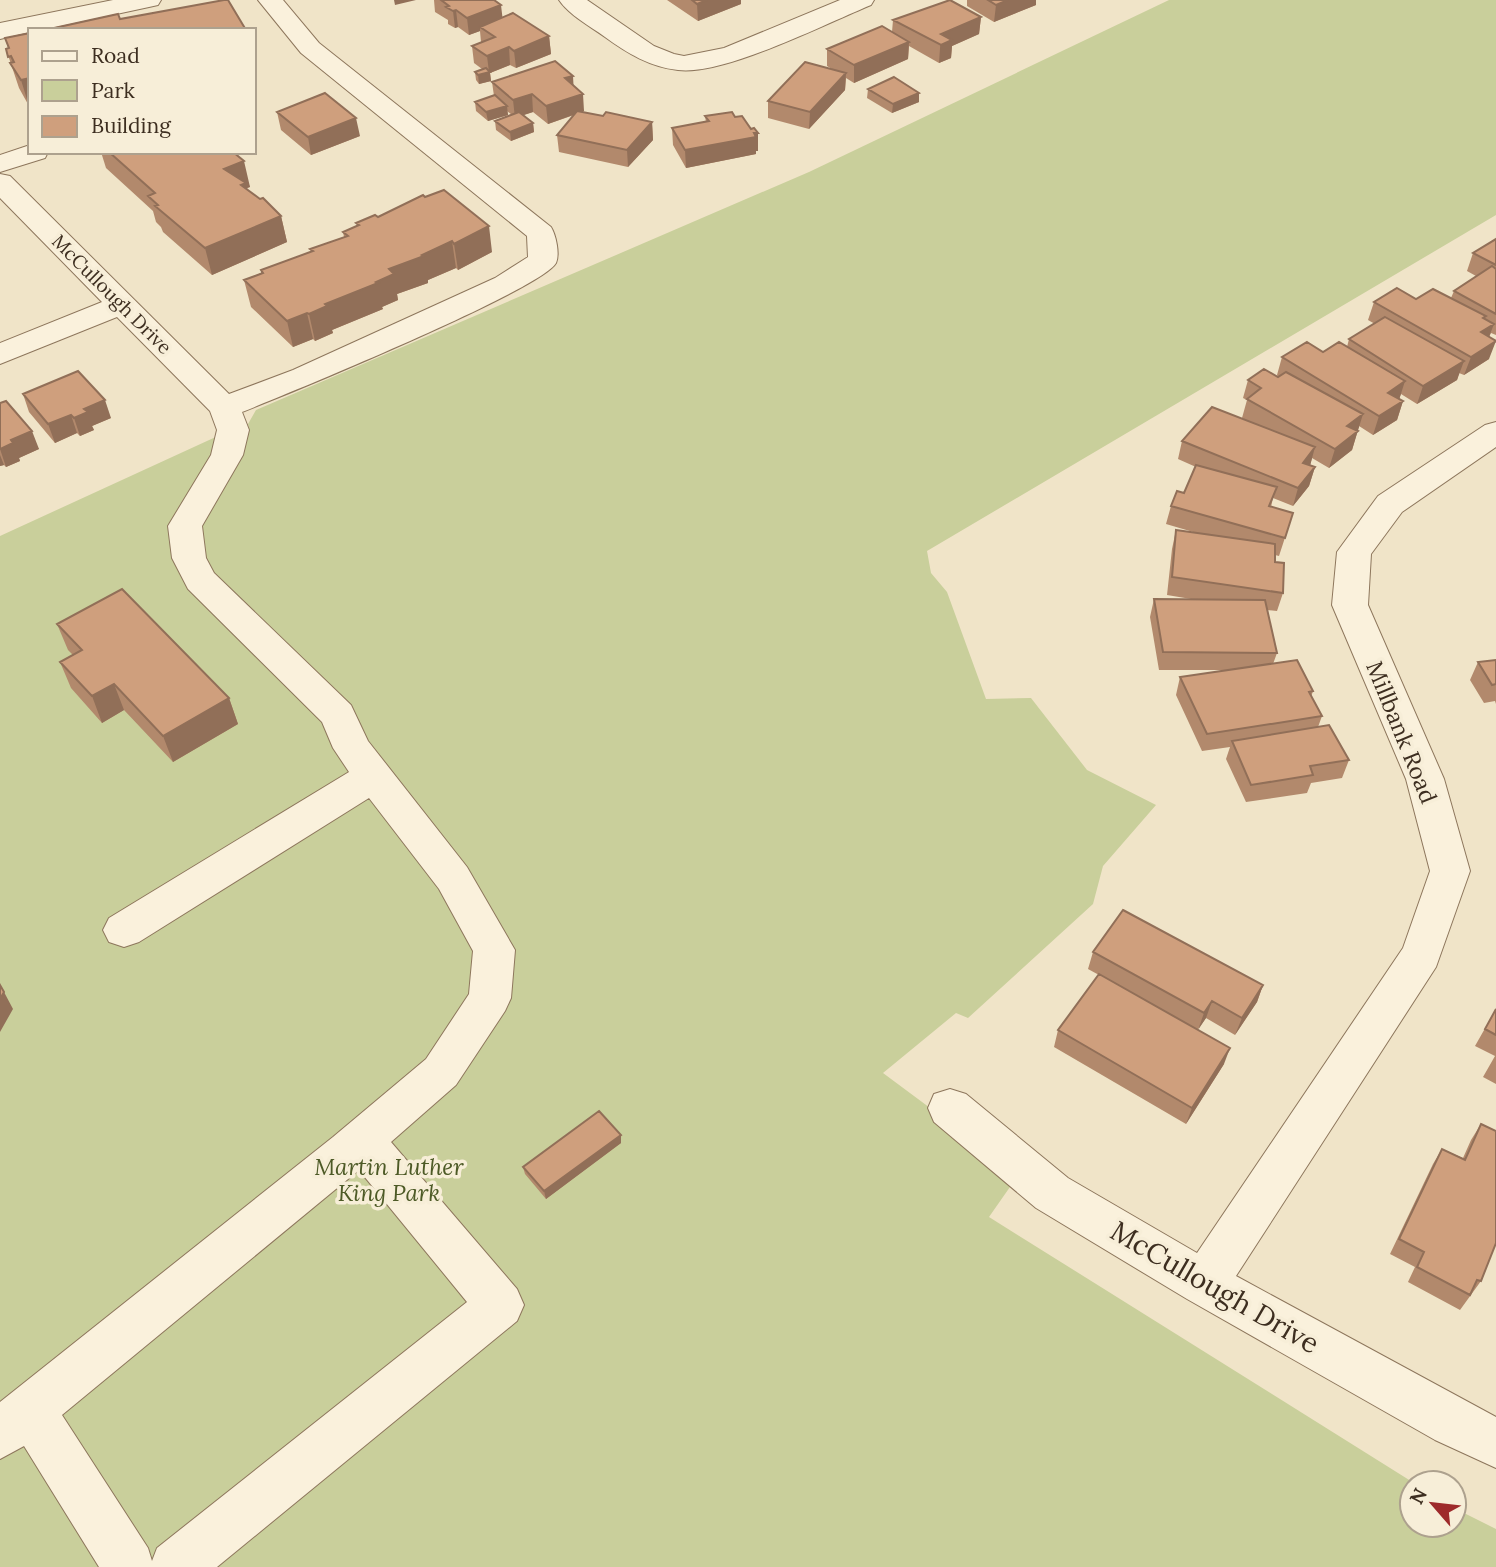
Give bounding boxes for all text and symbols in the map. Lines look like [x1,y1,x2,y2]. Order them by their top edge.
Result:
legend [28,28,256,154]
text: Road [91,42,140,69]
text: Park [91,77,135,104]
text: Building [91,112,171,139]
street label: McCullough Drive [47,229,177,359]
street label: Millbank Road [1360,657,1444,808]
park label: Martin Luther King Park [314,1152,464,1207]
street label: McCullough Drive [1104,1213,1326,1361]
north arrow [1398,1469,1468,1539]
text: N [1404,1484,1432,1508]

